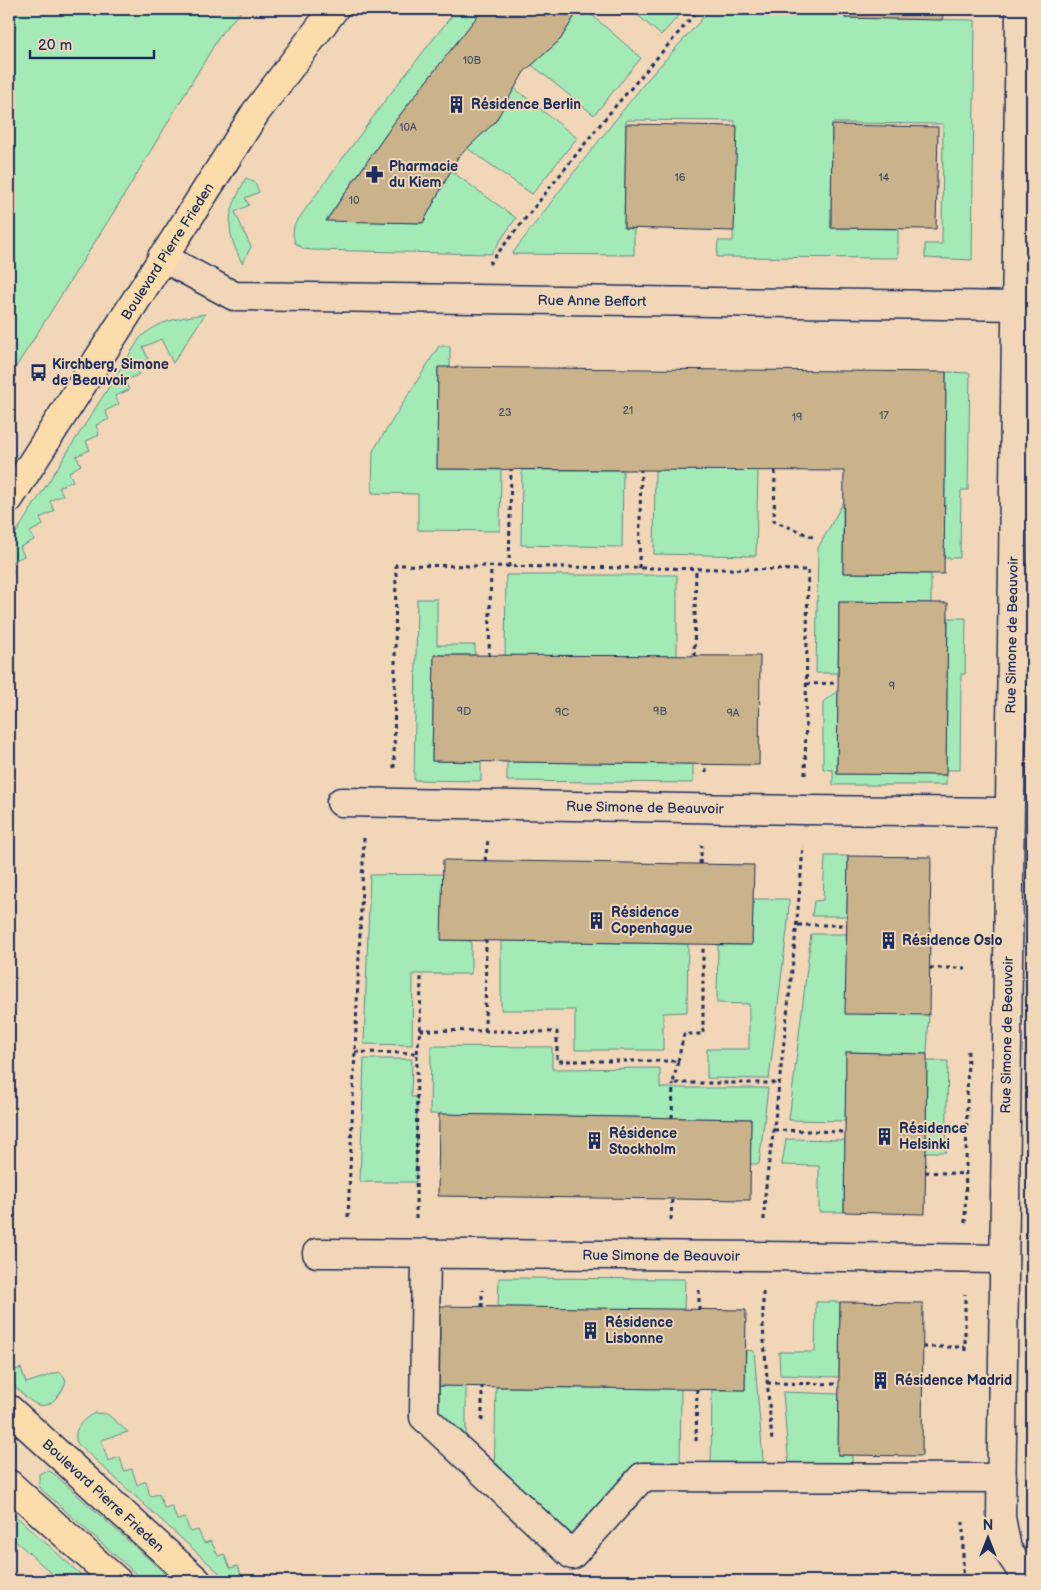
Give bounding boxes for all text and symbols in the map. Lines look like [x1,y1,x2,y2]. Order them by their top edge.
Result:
scale bar [30,28,154,60]
text: 20 m [38,36,72,55]
house number: 10B [463,54,482,67]
building icon: Résidence Berlin [447,94,467,114]
place label: Résidence Berlin [471,96,581,113]
house number: 10A [399,121,417,134]
place label: Pharmacie du Kiem [389,158,458,191]
pharmacy icon: Pharmacie du Kiem [365,164,385,184]
house number: 16 [675,171,686,184]
house number: 14 [879,171,890,184]
street label: Boulevard Pierre Frieden [117,179,217,323]
house number: 10 [349,194,360,207]
street label: Rue Anne Beffort [538,291,647,310]
place label: Kirchberg, Simone de Beauvoir [52,356,169,389]
bus stop icon: Kirchberg, Simone de Beauvoir [28,362,48,382]
house number: 21 [623,404,633,417]
house number: 23 [498,406,512,419]
house number: 17 [879,409,889,422]
house number: 19 [792,411,802,424]
street label: Rue Simone de Beauvoir [1002,555,1022,714]
house number: 9 [889,680,895,693]
house number: 9D [457,705,471,718]
house number: 9B [653,705,667,718]
house number: 9C [555,706,569,719]
house number: 9A [726,707,740,720]
street label: Rue Simone de Beauvoir [566,797,725,817]
place label: Résidence Copenhague [611,904,692,937]
building icon: Résidence Copenhague [587,910,607,930]
building icon: Résidence Oslo [878,930,898,950]
place label: Résidence Oslo [902,932,1002,949]
street label: Rue Simone de Beauvoir [997,955,1017,1114]
place label: Résidence Helsinki [899,1120,967,1153]
place label: Résidence Stockholm [609,1125,677,1158]
building icon: Résidence Helsinki [875,1126,895,1146]
building icon: Résidence Stockholm [585,1131,605,1151]
street label: Rue Simone de Beauvoir [582,1246,741,1264]
place label: Résidence Lisbonne [605,1314,673,1347]
building icon: Résidence Lisbonne [581,1320,601,1340]
building icon: Résidence Madrid [871,1370,891,1390]
place label: Résidence Madrid [895,1372,1012,1389]
street label: Boulevard Pierre Frieden [39,1435,168,1555]
north arrow [964,1512,1014,1562]
text: N [983,1517,993,1534]

